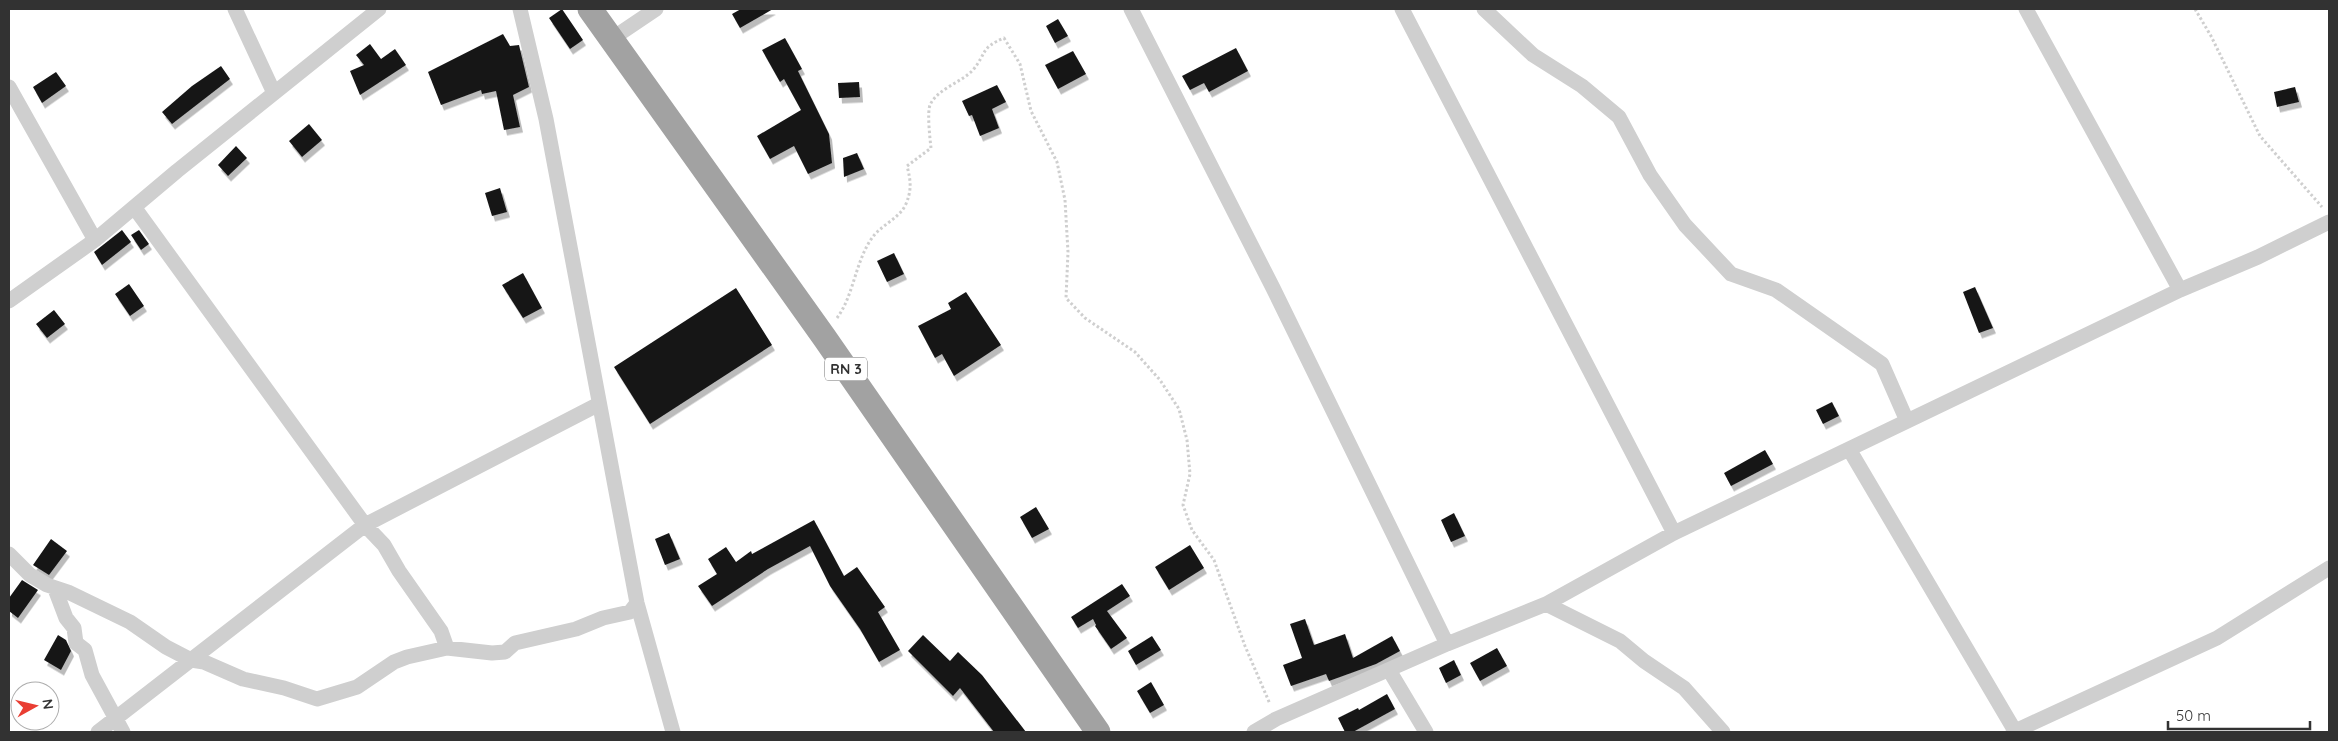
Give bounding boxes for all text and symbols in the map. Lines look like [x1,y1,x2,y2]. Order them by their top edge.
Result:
road number: RN 3 [825,358,867,380]
north arrow [10,681,60,731]
text: N [38,698,58,711]
scale bar [2168,698,2310,730]
text: 50 m [2176,706,2211,725]

